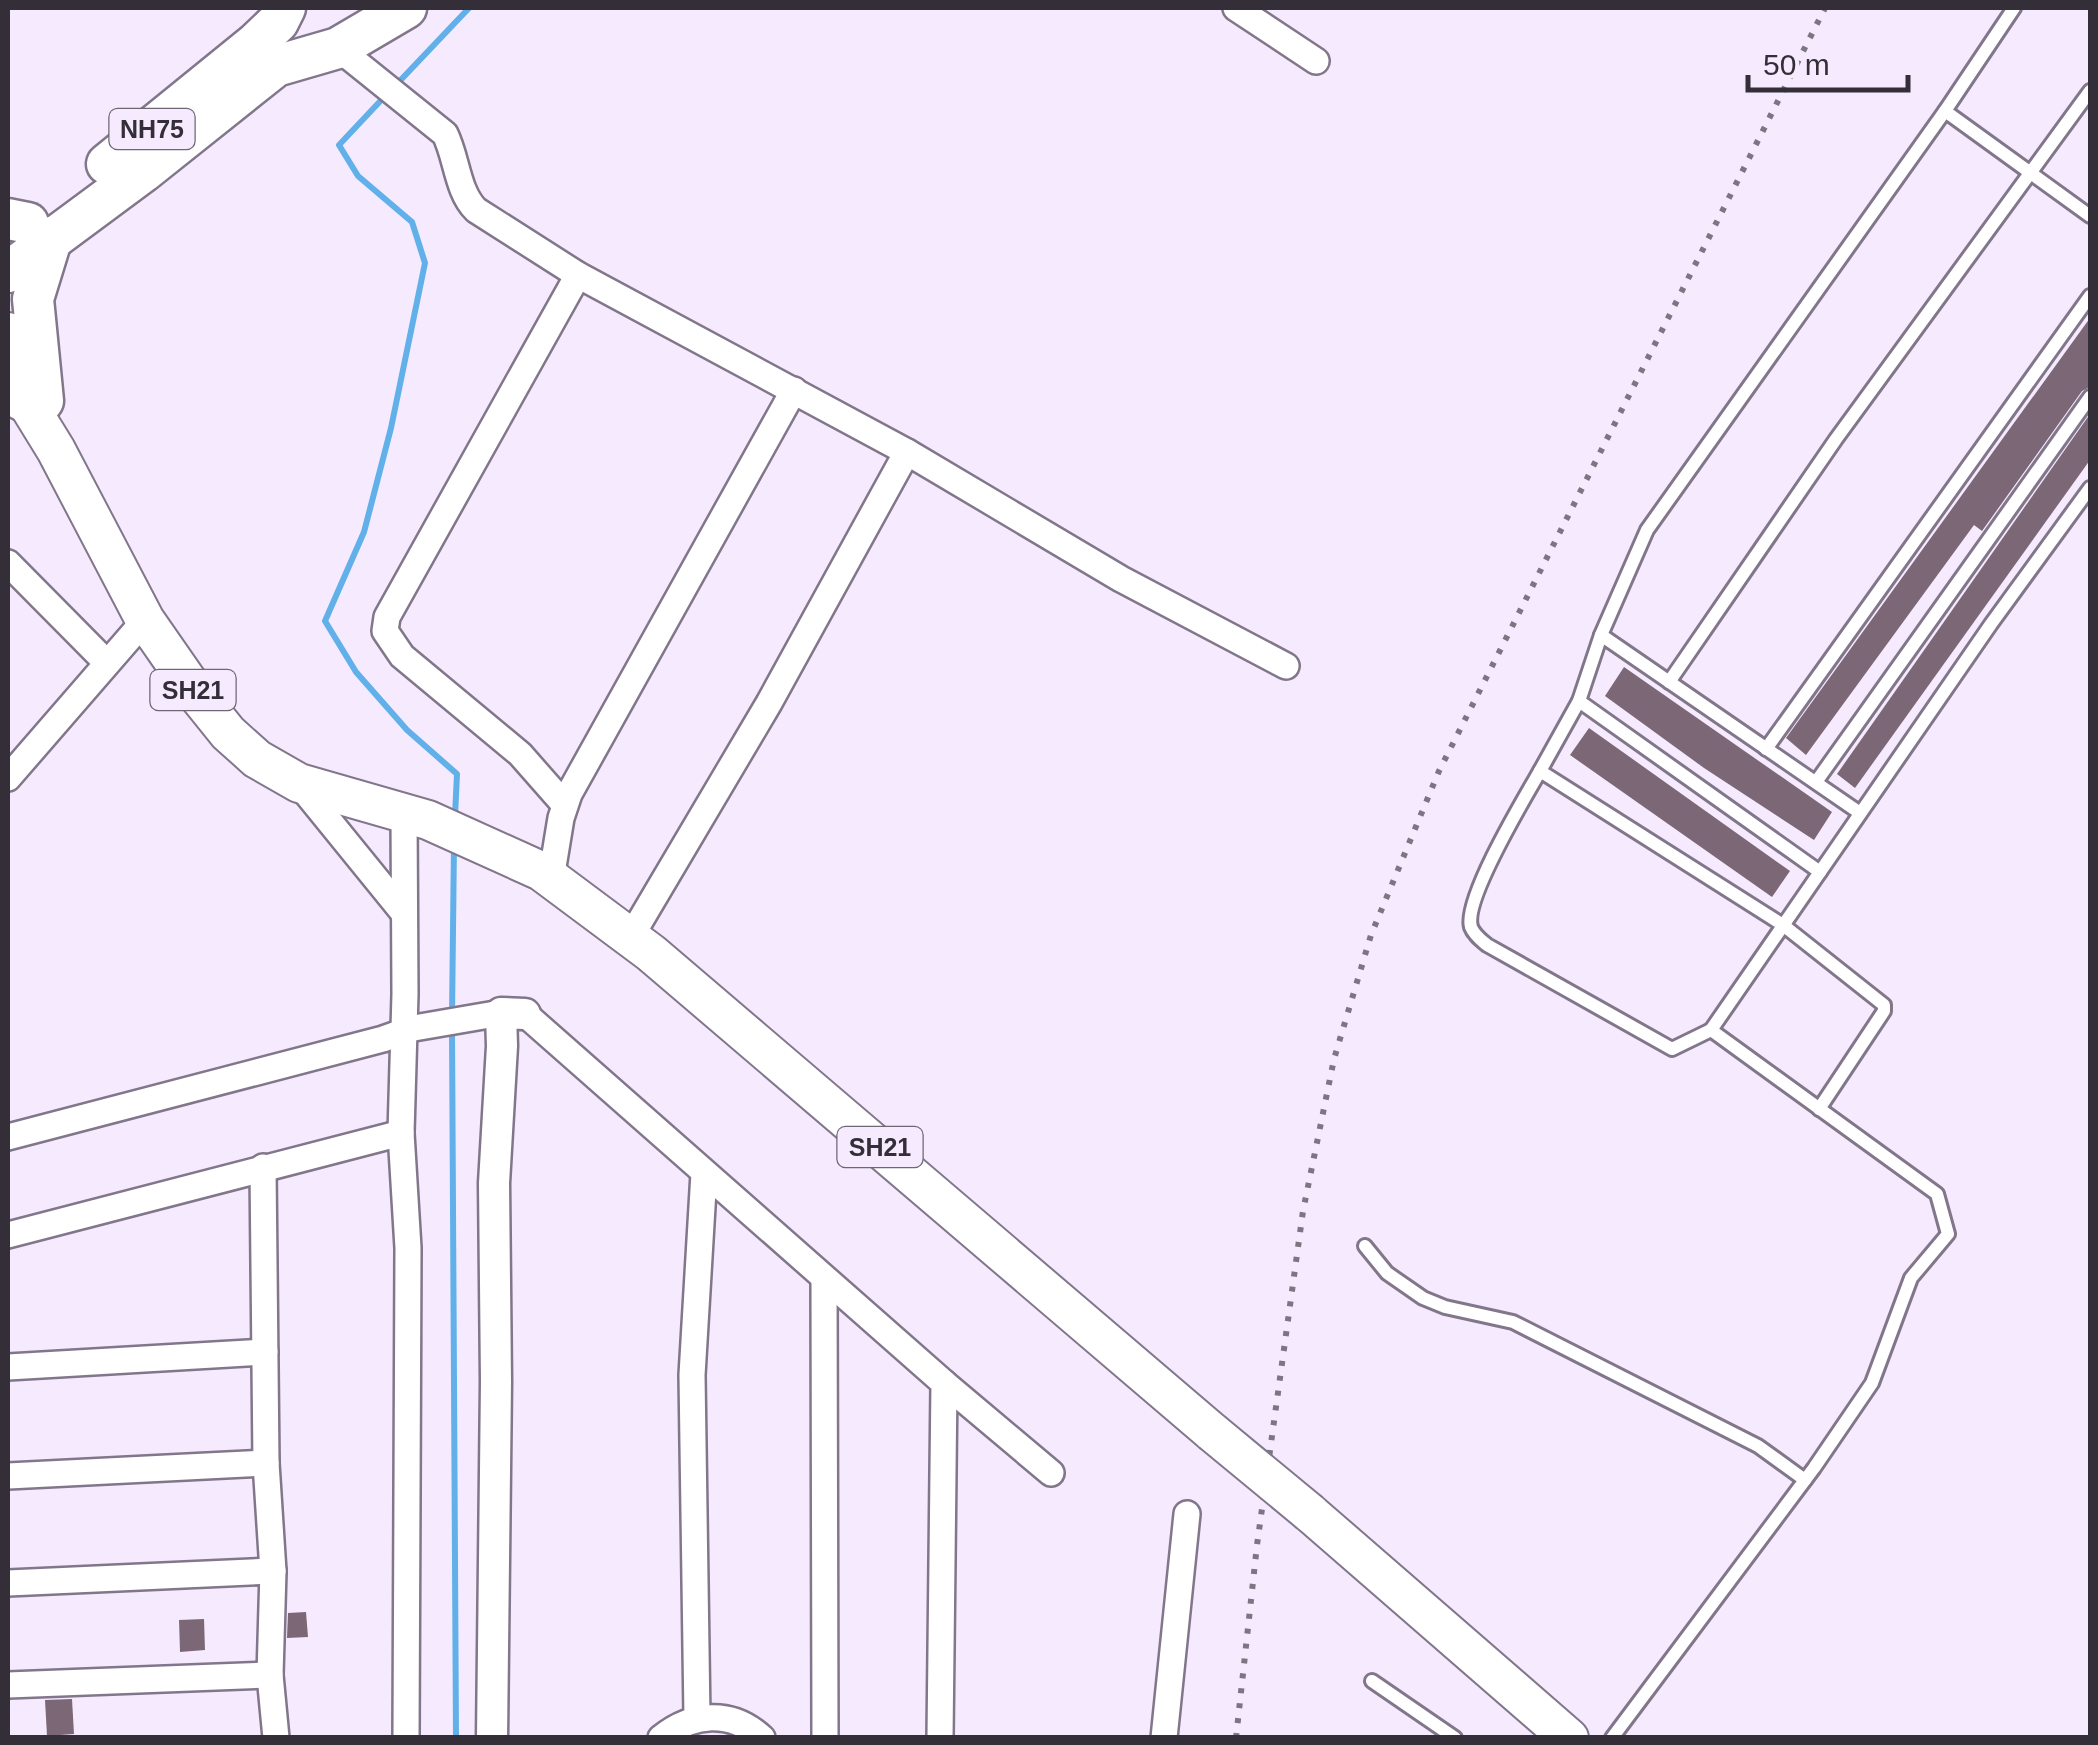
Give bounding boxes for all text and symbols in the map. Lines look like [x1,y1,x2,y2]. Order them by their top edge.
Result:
scale bar [1748,30,1908,92]
text: 50 m [1763,48,1830,81]
road number: NH75 [110,109,194,149]
road number: SH21 [150,670,236,710]
road number: SH21 [838,1127,922,1167]

